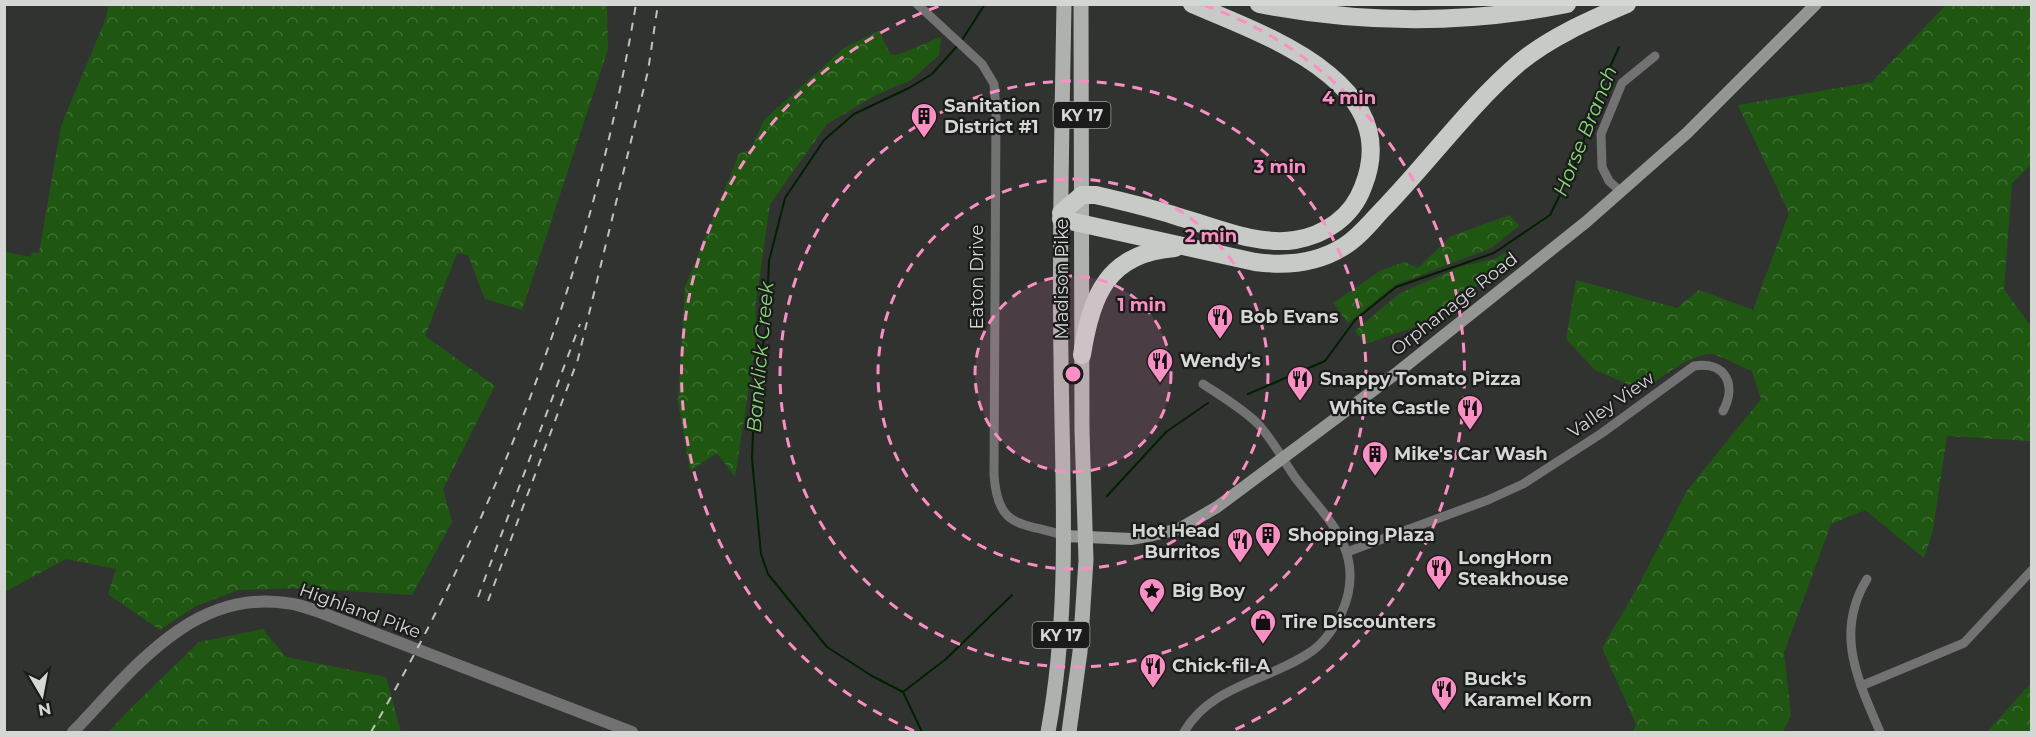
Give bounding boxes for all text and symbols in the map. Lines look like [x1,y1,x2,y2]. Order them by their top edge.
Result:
water label: Horse Branch [1548,62,1622,200]
text: 4 min [1322,87,1376,109]
place label: Sanitation District #1 [944,95,1041,138]
building icon: Sanitation District #1 [909,101,939,139]
road number: KY 17 [1054,102,1110,128]
text: 3 min [1253,156,1306,178]
street label: Madison Pike [1051,218,1073,339]
street label: Eaton Drive [966,224,988,329]
text: 2 min [1185,225,1237,247]
street label: Orphanage Road [1386,248,1522,360]
water label: Banklick Creek [741,280,779,433]
text: 1 min [1118,294,1166,316]
restaurant icon: Bob Evans [1205,302,1235,340]
place label: Bob Evans [1240,306,1339,328]
restaurant icon: Wendy's [1145,346,1175,384]
place label: Wendy's [1180,350,1261,372]
centre of rings [1063,364,1083,384]
restaurant icon: Snappy Tomato Pizza [1285,364,1315,402]
street label: Valley View [1563,367,1659,443]
place label: Snappy Tomato Pizza [1320,368,1521,390]
restaurant icon: White Castle [1455,393,1485,431]
place label: White Castle [1329,397,1450,419]
building icon: Mike's Car Wash [1360,439,1390,477]
place label: Mike's Car Wash [1394,443,1548,465]
place label: Hot Head Burritos [1131,520,1220,563]
building icon: Shopping Plaza [1253,520,1283,558]
place label: Shopping Plaza [1288,524,1435,546]
restaurant icon: Hot Head Burritos [1225,526,1255,564]
place label: LongHorn Steakhouse [1458,547,1569,590]
restaurant icon: LongHorn Steakhouse [1424,553,1454,591]
place icon: Big Boy [1137,576,1167,614]
street label: Highland Pike [296,579,424,643]
place label: Big Boy [1172,580,1245,602]
shop icon: Tire Discounters [1248,607,1278,645]
place label: Tire Discounters [1282,611,1436,633]
road number: KY 17 [1032,622,1090,648]
restaurant icon: Chick-fil-A [1138,651,1168,689]
place label: Chick-fil-A [1172,655,1270,677]
north arrow [12,665,72,725]
place label: Buck's Karamel Korn [1464,668,1592,711]
restaurant icon: Buck's Karamel Korn [1429,674,1459,712]
text: N [36,699,53,720]

